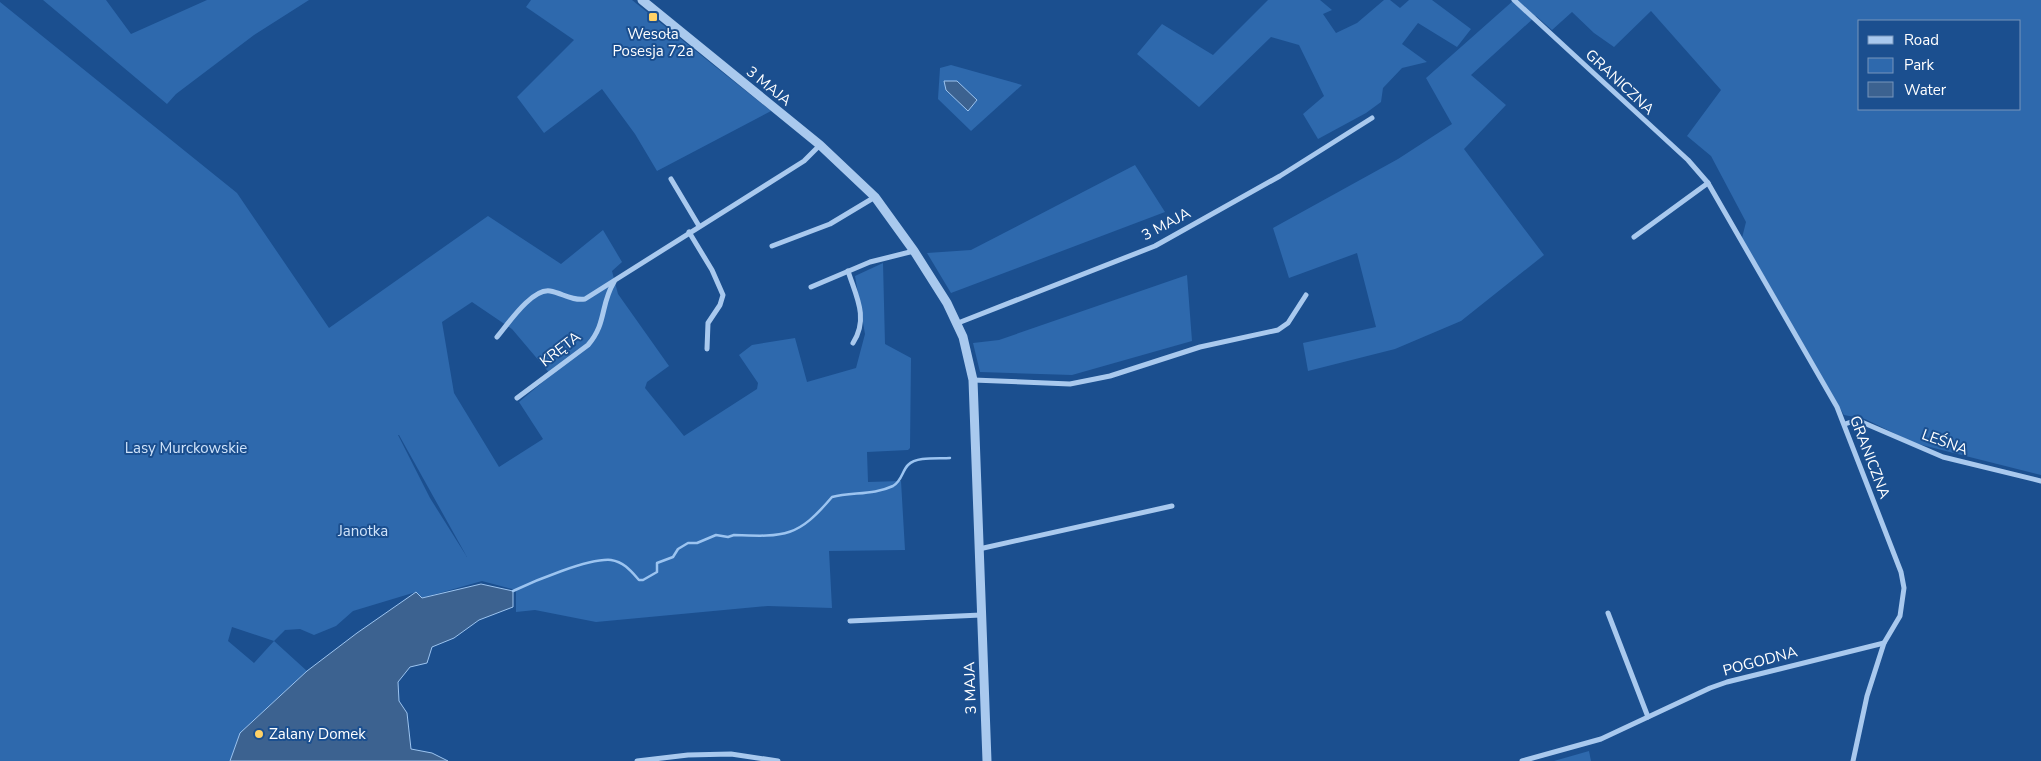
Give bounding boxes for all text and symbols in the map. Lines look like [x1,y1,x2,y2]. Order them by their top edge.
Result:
marker: Wesoła Posesja 72a [647,11,659,23]
legend [1858,20,2021,110]
place label: Wesoła Posesja 72a [612,24,694,61]
text: Road [1904,30,1939,50]
street label: GRANICZNA [1581,45,1659,119]
text: Park [1904,55,1934,75]
street label: 3 MAJA [742,62,796,110]
text: Water [1904,80,1947,100]
street label: 3 MAJA [1138,203,1194,245]
street label: KRĘTA [535,327,585,371]
street label: GRANICZNA [1845,413,1895,501]
street label: LEŚNA [1919,423,1971,460]
park label: Lasy Murckowskie [125,438,247,458]
park label: Janotka [337,521,388,541]
street label: POGODNA [1720,641,1800,681]
street label: 3 MAJA [959,661,981,715]
place label: Zalany Domek [269,724,366,744]
marker: Zalany Domek [253,728,265,740]

